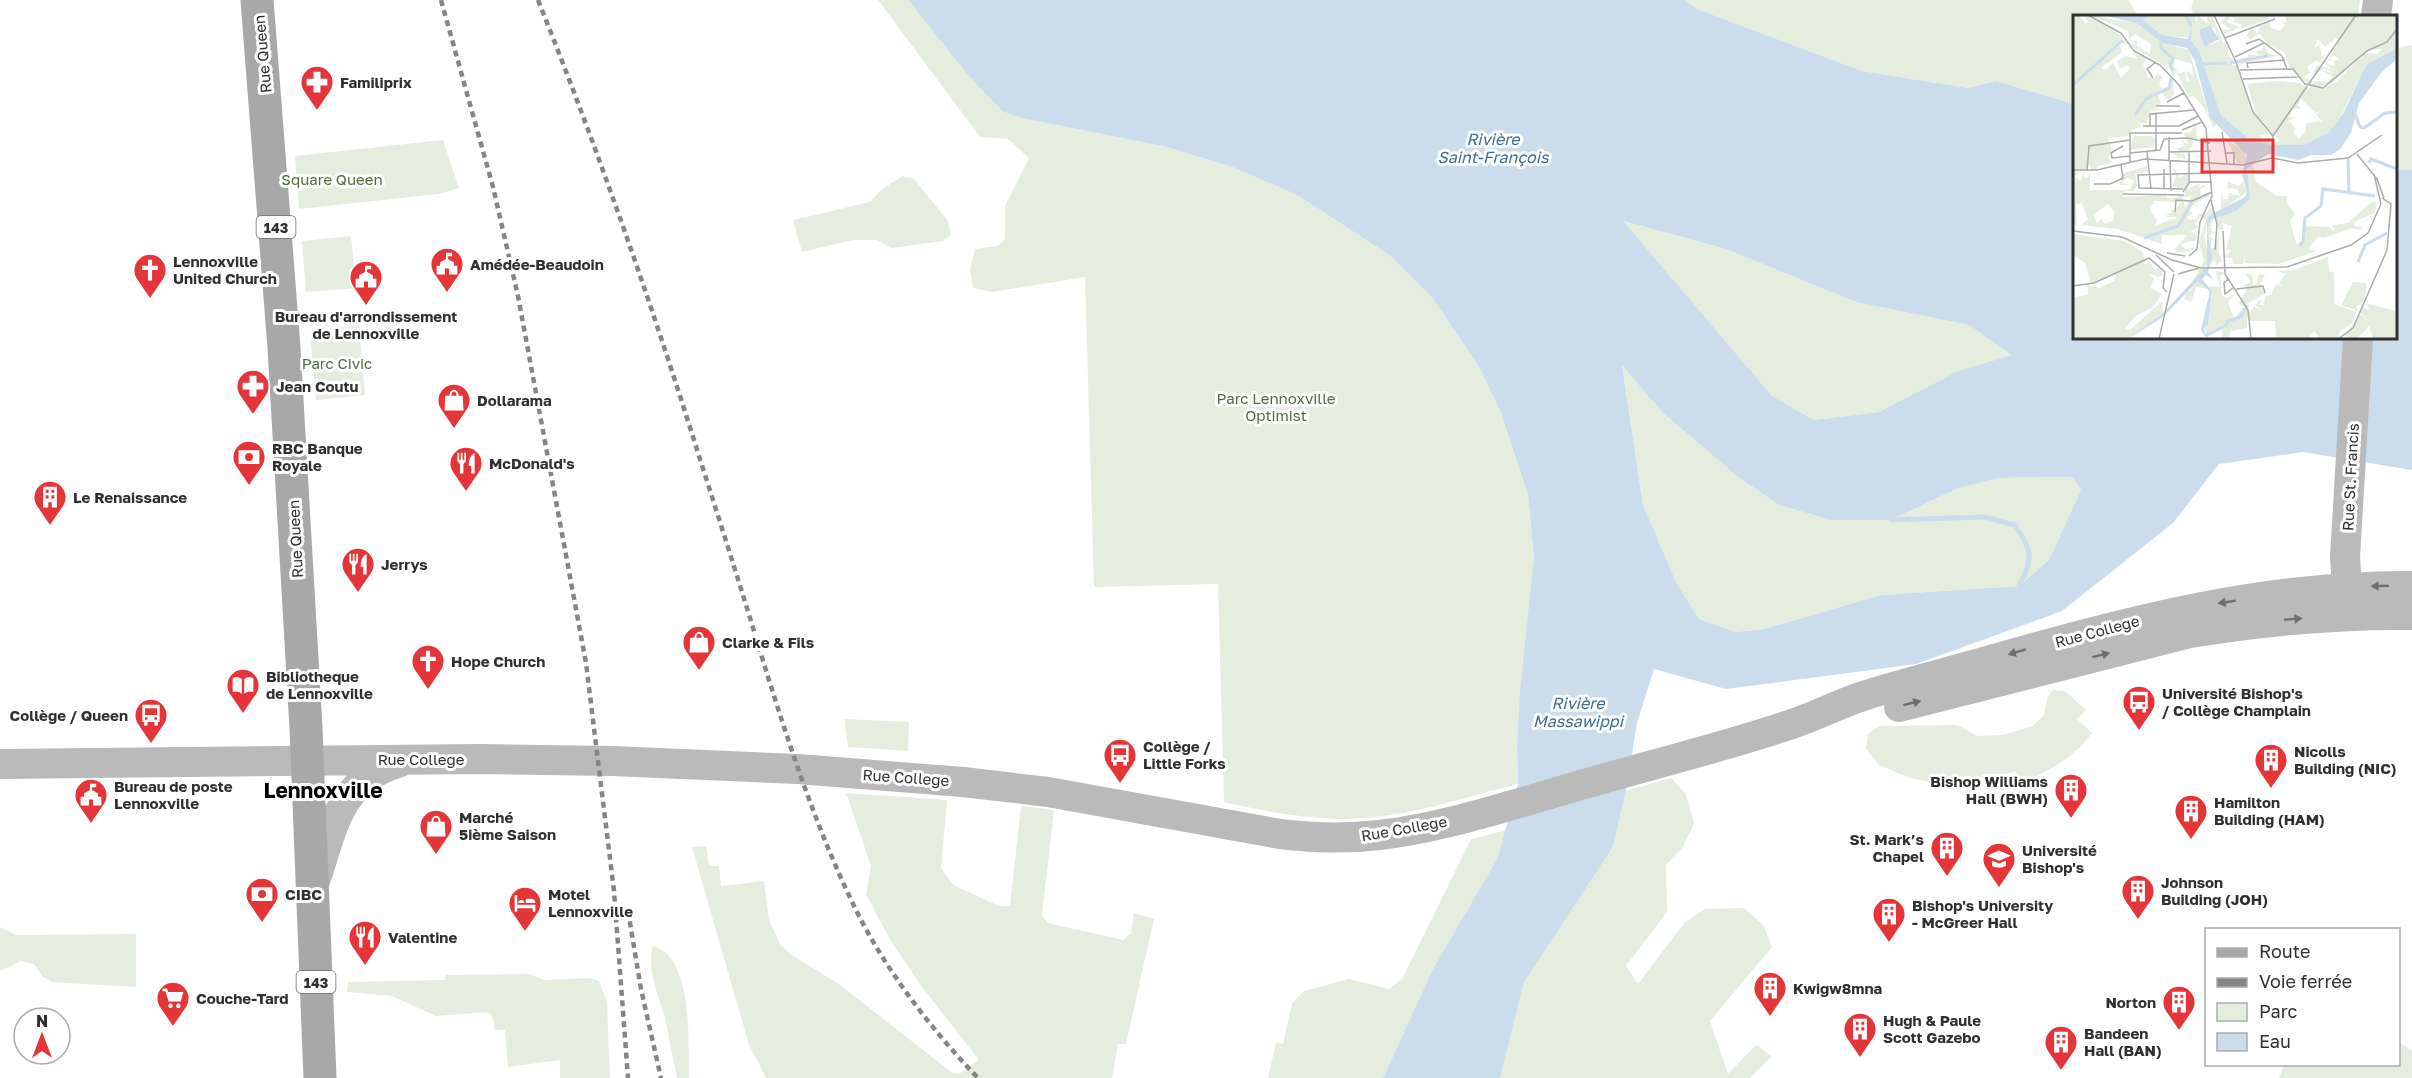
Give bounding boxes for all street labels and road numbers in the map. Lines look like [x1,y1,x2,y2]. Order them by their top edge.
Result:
street label: Rue Queen [250,14,274,94]
road number: 143 [256,216,296,238]
street label: Rue St. Francis [2338,423,2362,531]
street label: Rue Queen [284,499,306,579]
street label: Rue College [2053,611,2141,651]
street label: Rue College [378,750,465,768]
street label: Rue College [862,765,950,789]
street label: Rue College [1360,812,1449,844]
road number: 143 [296,971,336,993]

